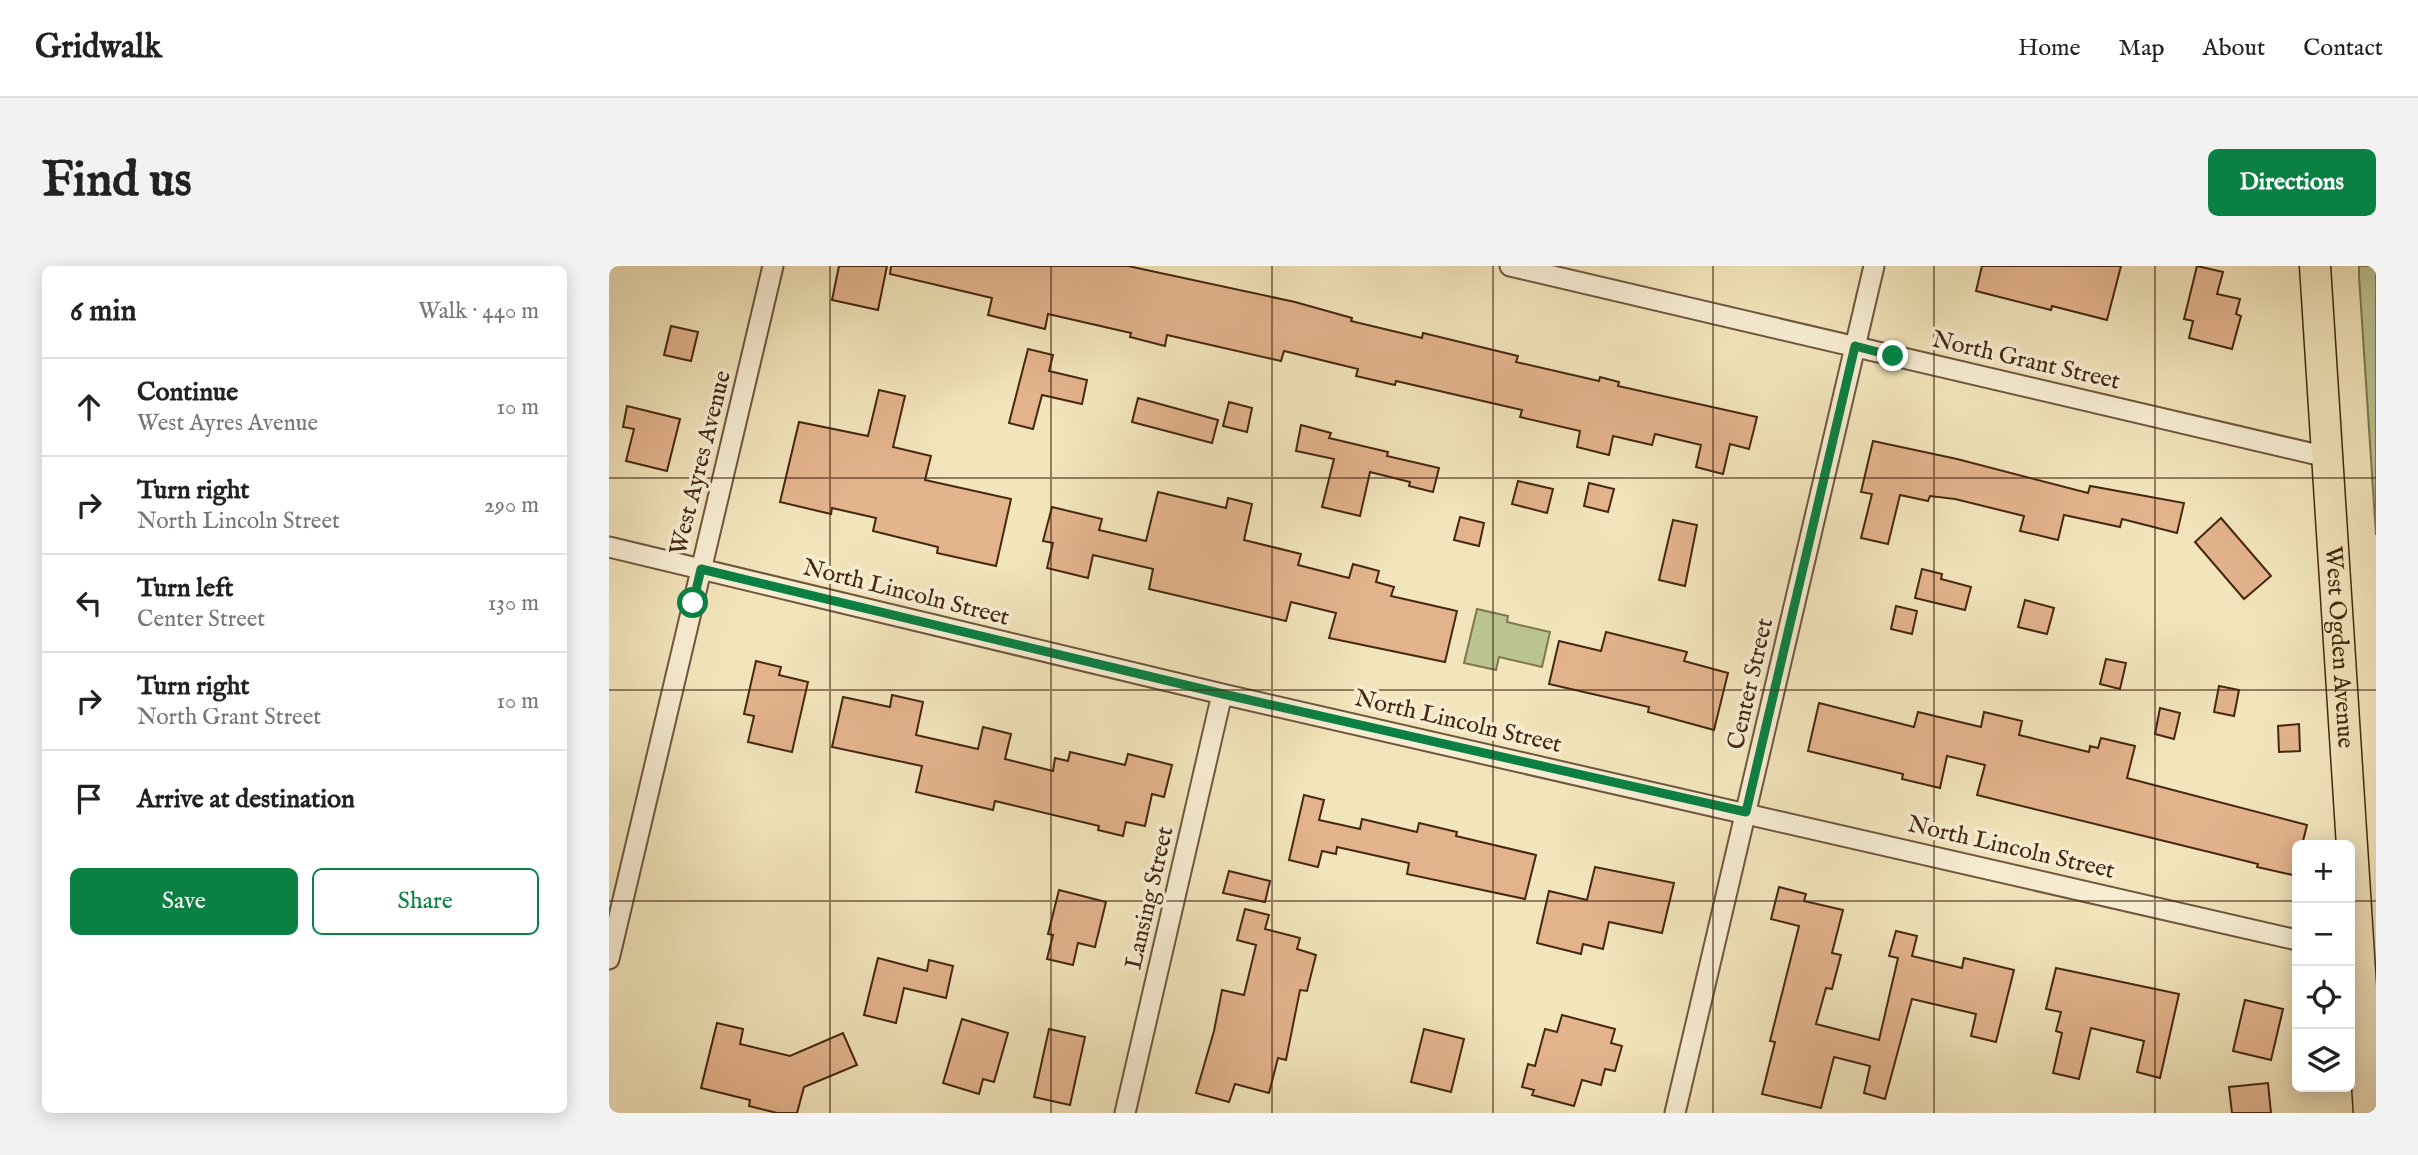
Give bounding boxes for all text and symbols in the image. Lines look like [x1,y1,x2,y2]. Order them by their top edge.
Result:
text: Gridwalk [35,27,162,69]
text: Home [2018,33,2081,64]
text: Map [2119,33,2165,64]
text: About [2203,33,2265,64]
text: Contact [2303,33,2383,64]
button: Directions [2208,149,2376,216]
text: Find us [42,151,192,213]
text: 6 min [70,293,136,331]
text: Walk · 440 m [418,297,539,326]
street label: North Grant Street [1929,324,2123,398]
route end [1877,340,1908,371]
street label: West Ayres Avenue [663,368,739,558]
text: Continue [137,376,238,409]
icon: ahead [70,388,108,426]
text: 10 m [496,393,539,422]
text: West Ayres Avenue [137,409,318,438]
text: Turn right [137,474,250,507]
icon: right [70,486,108,524]
text: 290 m [484,491,539,520]
text: North Lincoln Street [137,507,340,536]
street label: West Ogden Avenue [2317,545,2361,749]
street label: North Lincoln Street [800,552,1012,634]
text: Turn left [137,572,234,605]
icon: left [70,584,108,622]
route start [677,587,708,618]
text: 130 m [488,589,539,618]
text: Center Street [137,605,265,634]
street label: Center Street [1721,615,1781,753]
text: Turn right [137,670,250,703]
icon: right [70,682,108,720]
street label: North Lincoln Street [1351,683,1565,761]
text: 10 m [496,687,539,716]
text: North Grant Street [137,703,321,732]
icon: arrive [70,780,108,818]
text: Arrive at destination [137,783,355,816]
street label: North Lincoln Street [1904,809,2118,887]
street label: Lansing Street [1119,824,1181,972]
map controls [2292,840,2355,1092]
button: + [2292,840,2355,903]
button: Save [70,868,298,935]
button: Share [312,868,539,935]
button: − [2292,903,2355,966]
button: locate [2292,966,2355,1029]
button: layers [2292,1029,2355,1092]

